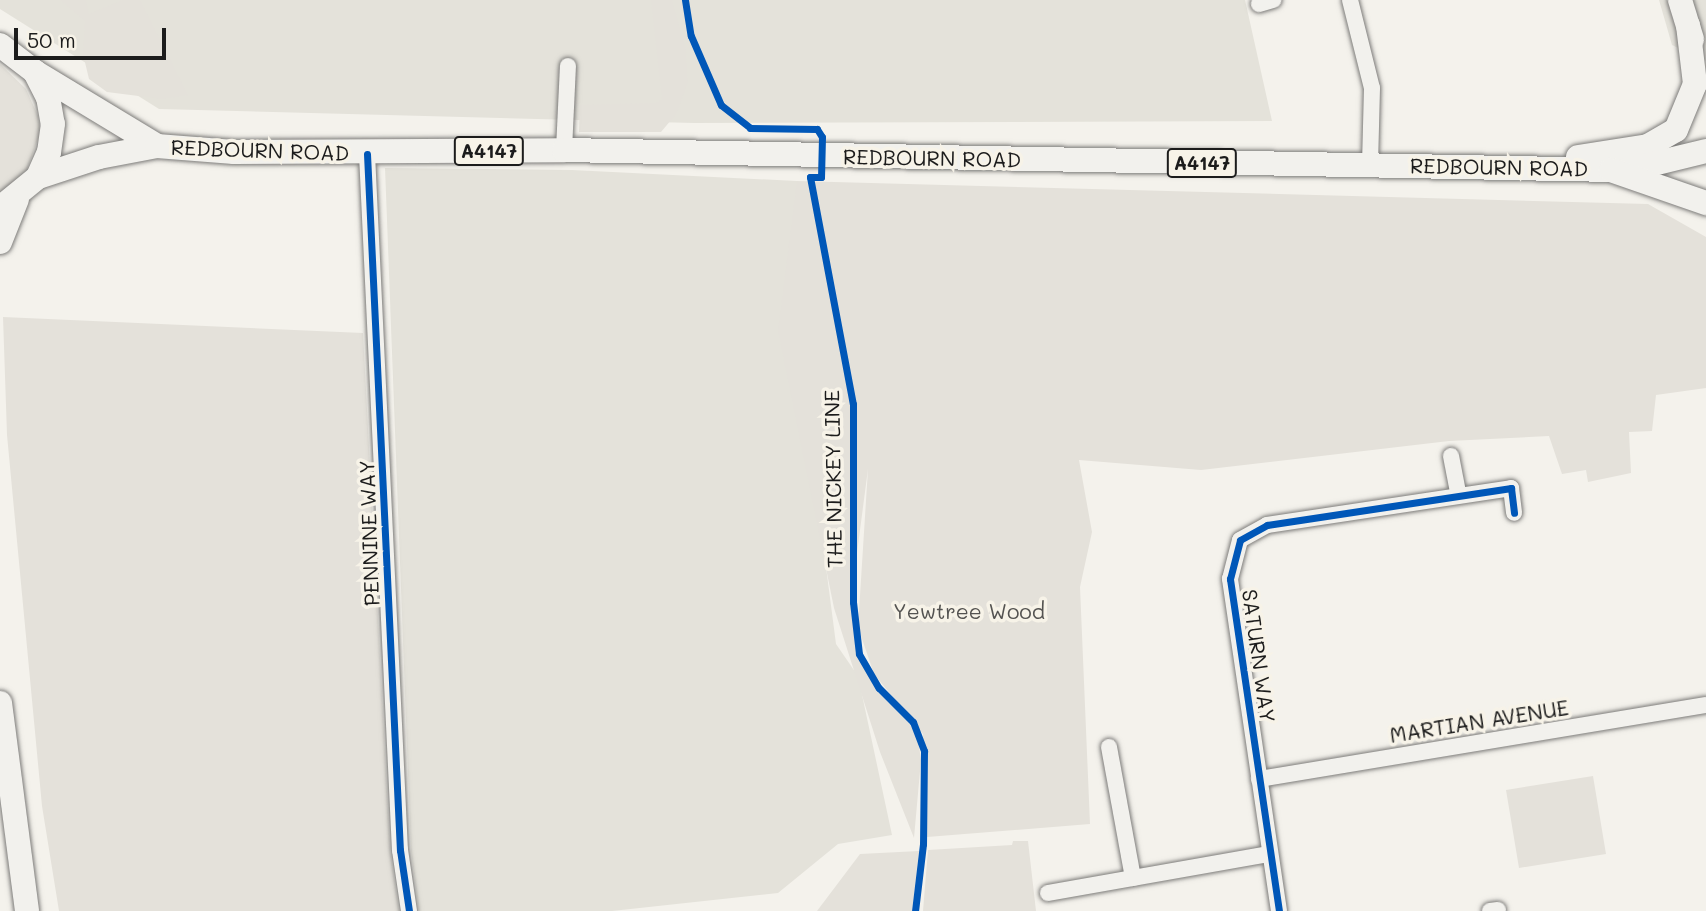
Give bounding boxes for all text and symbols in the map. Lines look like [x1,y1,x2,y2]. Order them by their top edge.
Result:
scale bar [18,14,170,58]
text: 50 m [27,26,76,53]
street label: REDBOURN ROAD [170,134,350,166]
road number: A4147 [452,136,526,167]
street label: REDBOURN ROAD [843,144,1021,172]
road number: A4147 [1165,148,1239,178]
street label: REDBOURN ROAD [1410,153,1588,181]
street label: THE NICKEY LINE [819,390,847,568]
street label: PENNINE WAY [354,460,384,606]
street label: SATURN WAY [1237,588,1281,724]
park label: Yewtree Wood [893,598,1045,624]
street label: MARTIAN AVENUE [1388,694,1570,748]

